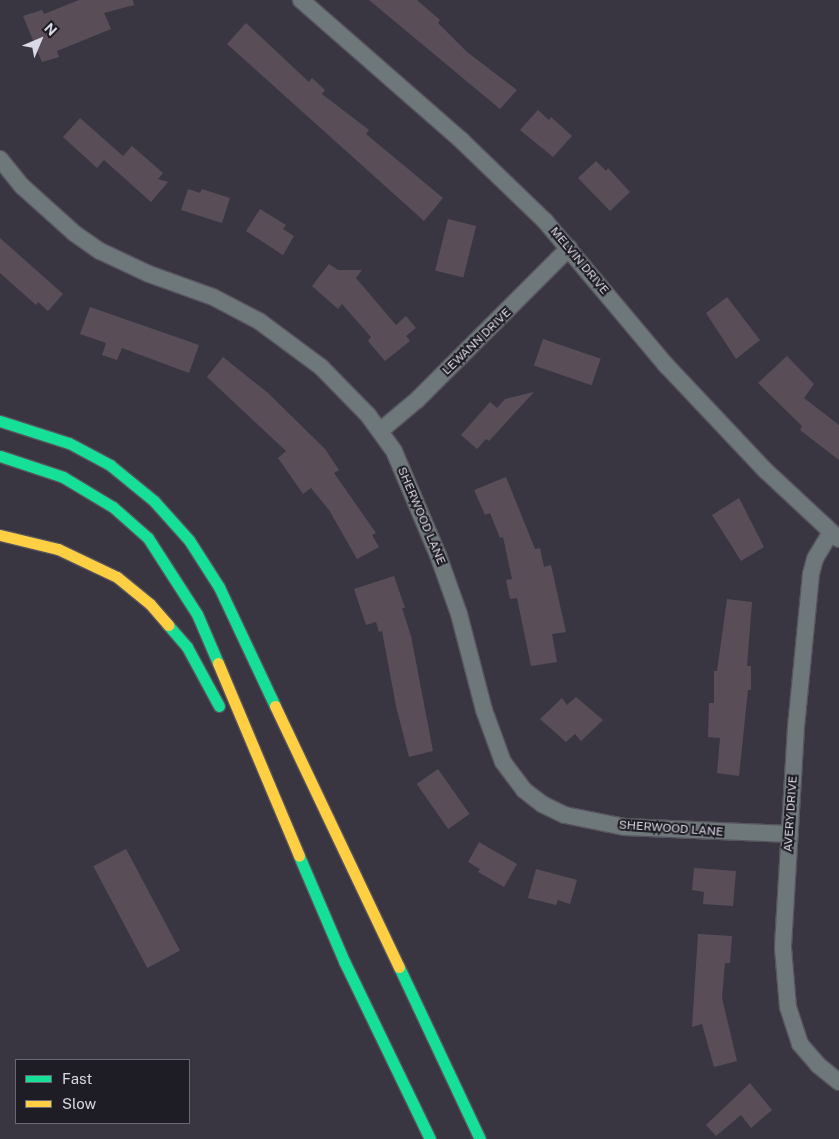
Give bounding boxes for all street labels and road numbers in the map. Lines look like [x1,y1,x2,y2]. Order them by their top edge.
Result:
street label: MELVIN DRIVE [547,225,611,297]
street label: LEWANN DRIVE [440,306,514,378]
street label: SHERWOOD LANE [394,465,448,567]
street label: AVERY DRIVE [781,775,801,853]
street label: SHERWOOD LANE [618,818,724,840]

